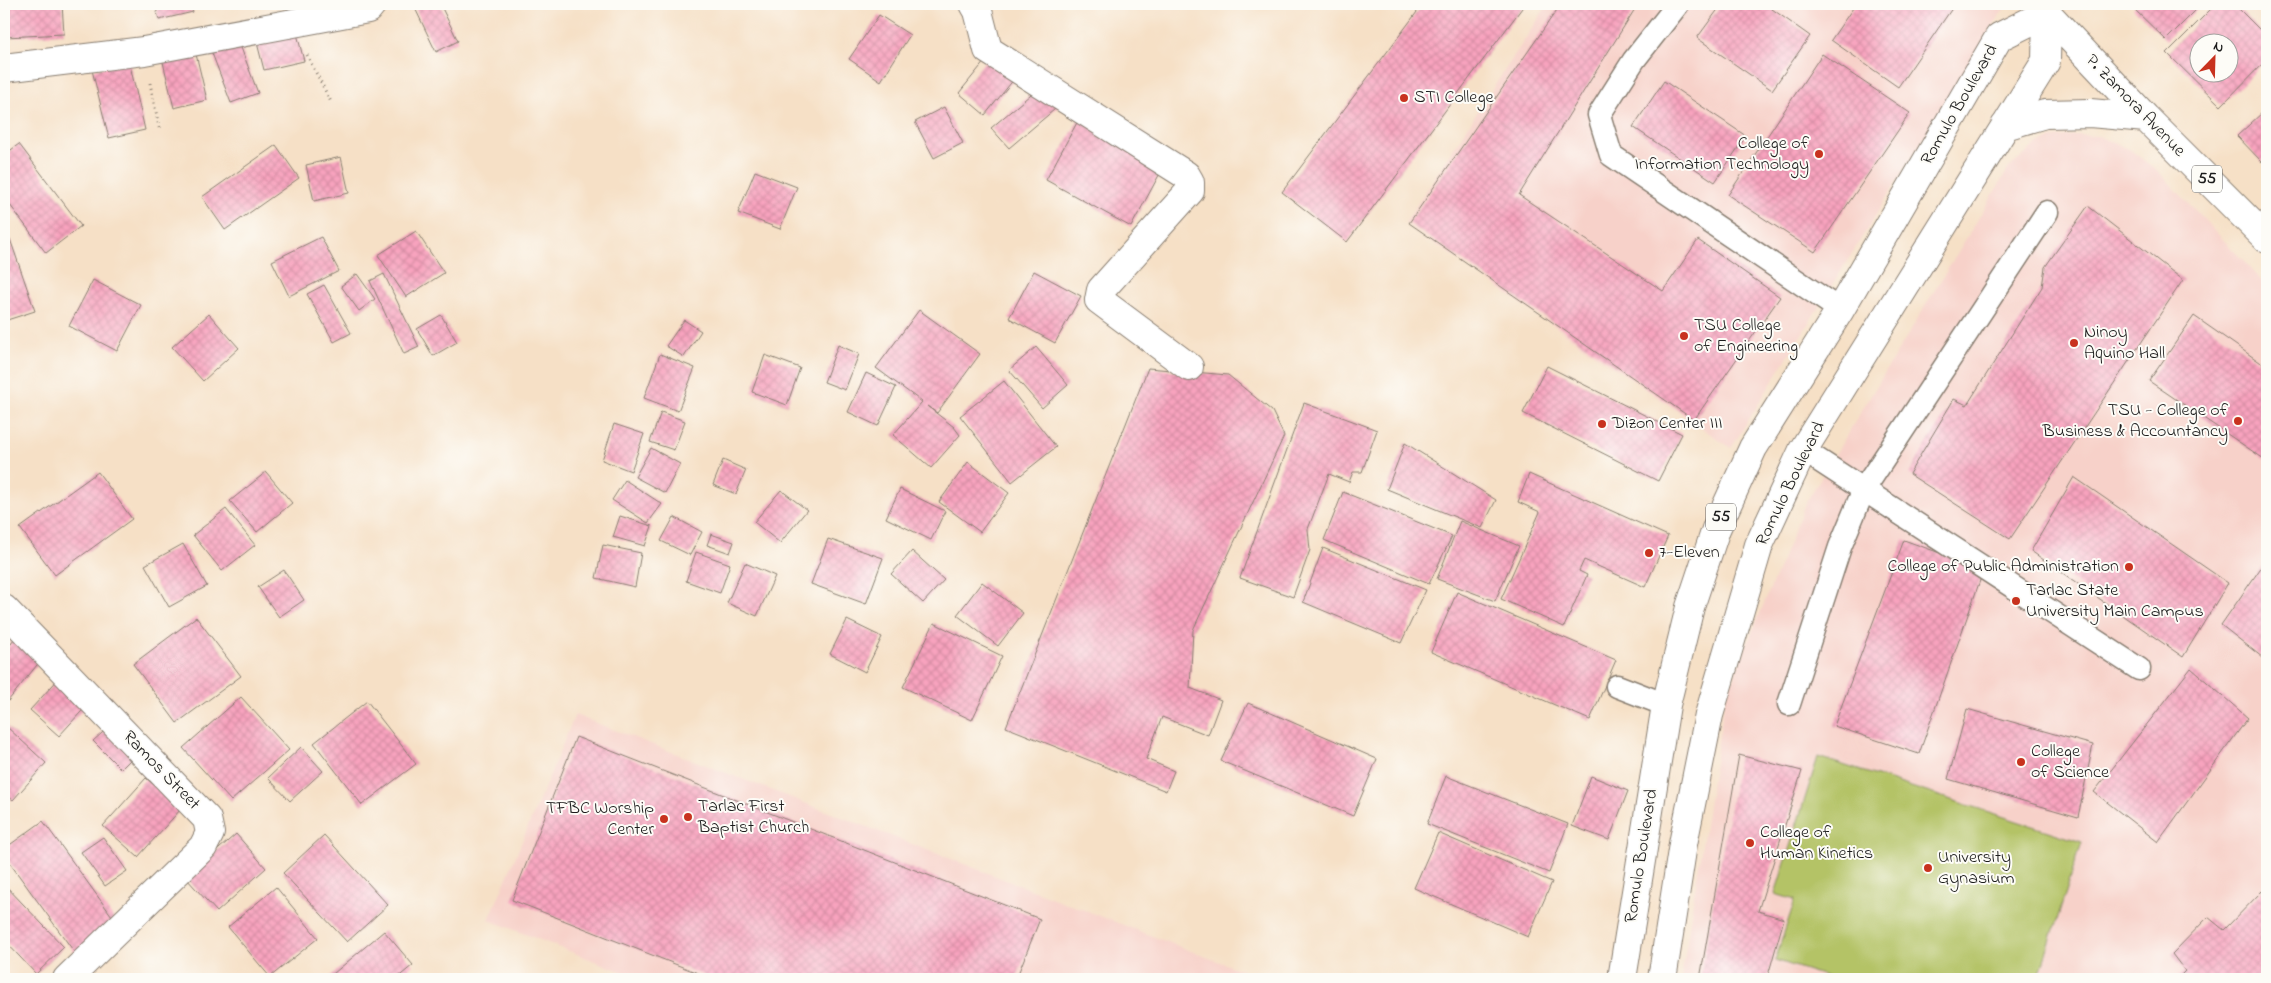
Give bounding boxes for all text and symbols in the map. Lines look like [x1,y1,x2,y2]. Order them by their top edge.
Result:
north arrow [2188,32,2238,82]
text: N [2210,36,2227,59]
street label: Romulo Boulevard [1915,40,2005,170]
street label: P. Zamora Avenue [2079,49,2192,164]
place label: STI College [1414,85,1495,112]
marker: STI College [1398,92,1410,104]
place label: College of Information Technology [1635,131,1810,179]
marker: College of Information Technology [1813,148,1825,160]
road number: 55 [2192,165,2222,192]
place label: TSU College of Engineering [1694,313,1798,361]
place label: Ninoy Aquino Hall [2084,320,2165,367]
marker: TSU College of Engineering [1678,330,1690,342]
marker: Ninoy Aquino Hall [2068,337,2080,349]
place label: TSU - College of Business & Accountancy [2042,398,2229,445]
place label: Dizon Center III [1611,411,1722,437]
marker: TSU - College of Business & Accountancy [2232,415,2244,427]
street label: Romulo Boulevard [1750,417,1832,551]
marker: Dizon Center III [1596,418,1608,430]
road number: 55 [1706,504,1736,530]
place label: 7-Eleven [1659,540,1720,566]
marker: 7-Eleven [1643,547,1655,559]
place label: College of Public Administration [1887,554,2119,581]
marker: College of Public Administration [2123,561,2135,573]
place label: Tarlac State University Main Campus [2026,578,2204,625]
marker: Tarlac State University Main Campus [2010,595,2022,607]
street label: Ramos Street [116,725,206,817]
place label: College of Science [2031,739,2110,786]
marker: College of Science [2015,756,2027,768]
street label: Romulo Boulevard [1619,787,1665,925]
place label: Tarlac First Baptist Church [697,794,809,841]
place label: TFBC Worship Center [546,796,654,843]
marker: Tarlac First Baptist Church [682,811,694,823]
marker: TFBC Worship Center [658,813,670,825]
place label: College of Human Kinetics [1760,820,1873,867]
marker: College of Human Kinetics [1744,837,1756,849]
place label: University Gynasium [1938,845,2015,892]
marker: University Gynasium [1922,862,1934,874]

